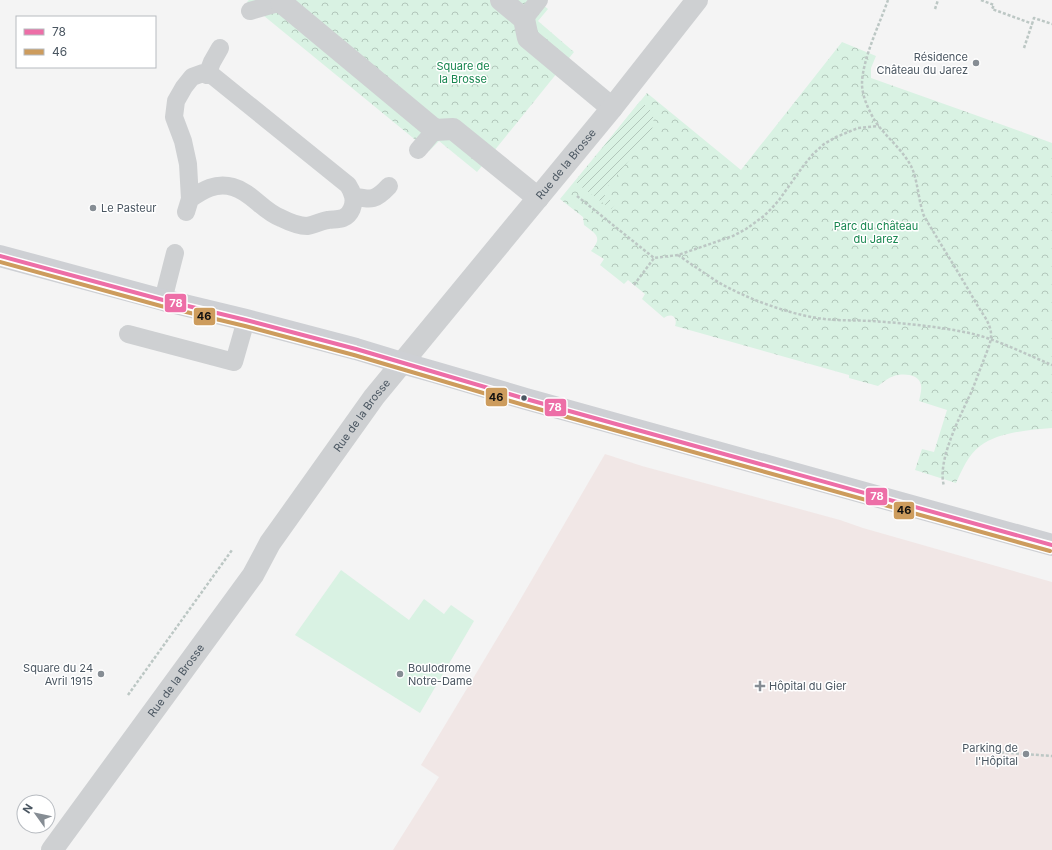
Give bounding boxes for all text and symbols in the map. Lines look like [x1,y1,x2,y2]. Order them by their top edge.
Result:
legend [16,16,156,68]
text: 78 [52,24,66,39]
text: 46 [52,44,67,59]
place label: Résidence Château du Jarez [876,50,968,77]
marker: Résidence Château du Jarez [971,58,981,68]
park label: Square de la Brosse [436,59,490,86]
street label: Rue de la Brosse [533,126,599,202]
place label: Le Pasteur [101,201,156,215]
marker: Le Pasteur [88,203,98,213]
park label: Parc du château du Jarez [834,219,918,246]
line badge: 78 [164,293,187,313]
text: 78 [169,296,183,310]
line badge: 46 [193,307,216,326]
text: 46 [197,309,211,323]
street label: Rue de la Brosse [330,376,393,455]
line badge: 46 [485,387,508,407]
text: 46 [489,390,503,404]
unlabelled marker [519,393,529,403]
line badge: 78 [544,398,567,417]
text: 78 [548,400,562,414]
line badge: 78 [865,487,888,506]
text: 78 [870,489,884,503]
line badge: 46 [893,501,915,520]
text: 46 [897,503,911,517]
street label: Rue de la Brosse [145,641,207,720]
place label: Square du 24 Avril 1915 [23,661,93,688]
place label: Boulodrome Notre-Dame [408,661,472,688]
marker: Square du 24 Avril 1915 [96,669,106,679]
marker: Boulodrome Notre-Dame [395,669,405,679]
place label: Hôpital du Gier [769,679,847,693]
marker: Hôpital du Gier [754,680,766,692]
place label: Parking de l'Hôpital [962,741,1018,768]
marker: Parking de l'Hôpital [1021,749,1031,759]
north arrow [16,794,56,834]
text: N [19,801,36,816]

